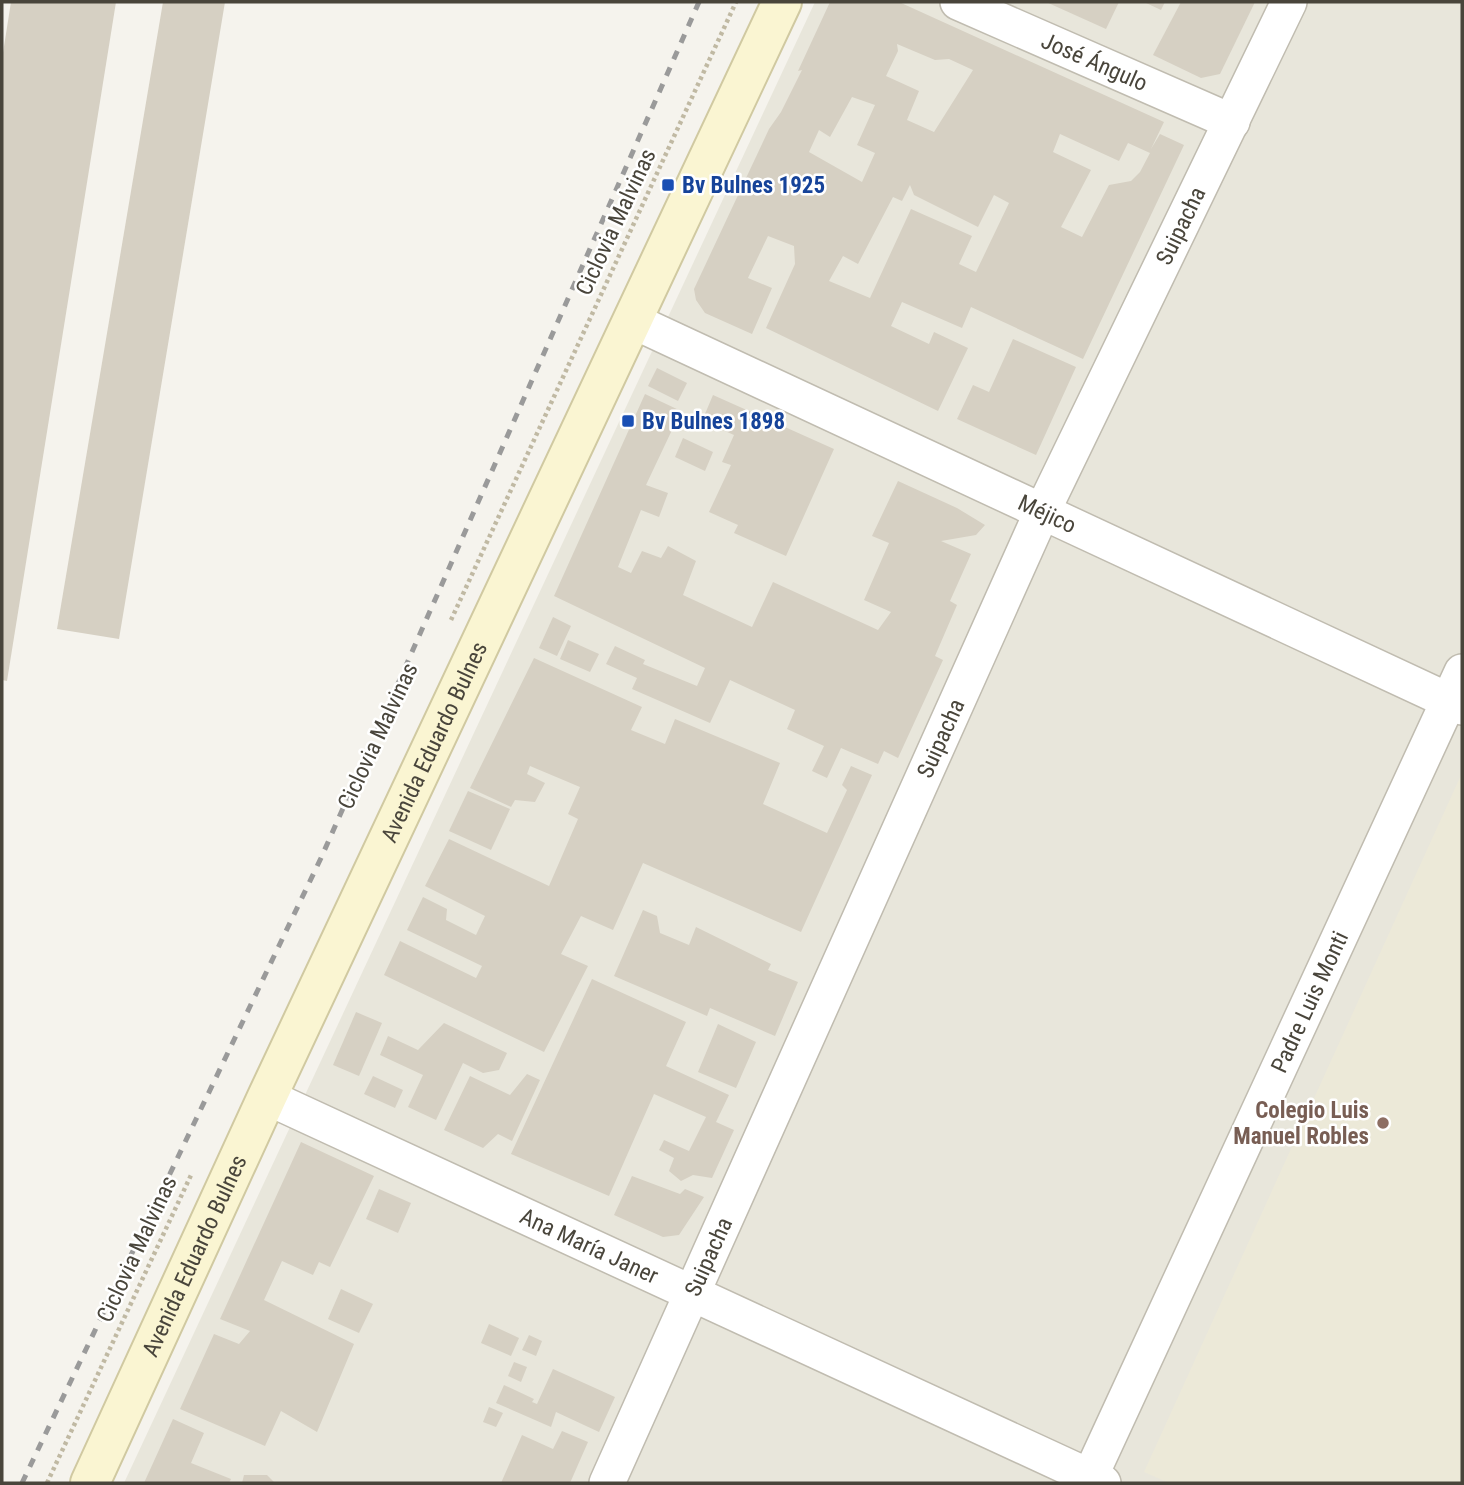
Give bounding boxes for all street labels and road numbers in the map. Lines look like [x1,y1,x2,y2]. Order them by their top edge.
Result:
street label: José Ángulo [1037,27,1152,97]
street label: Ciclovia Malvinas [570,144,662,300]
street label: Suipacha [1150,182,1211,269]
street label: Méjico [1014,489,1081,539]
street label: Avenida Eduardo Bulnes [375,637,493,847]
street label: Ciclovia Malvinas [332,658,424,814]
street label: Suipacha [911,695,970,782]
street label: Padre Luis Monti [1265,927,1354,1077]
street label: Avenida Eduardo Bulnes [136,1151,252,1361]
street label: Ciclovia Malvinas [91,1171,183,1327]
street label: Ana María Janer [516,1202,663,1289]
street label: Suipacha [679,1213,738,1300]

